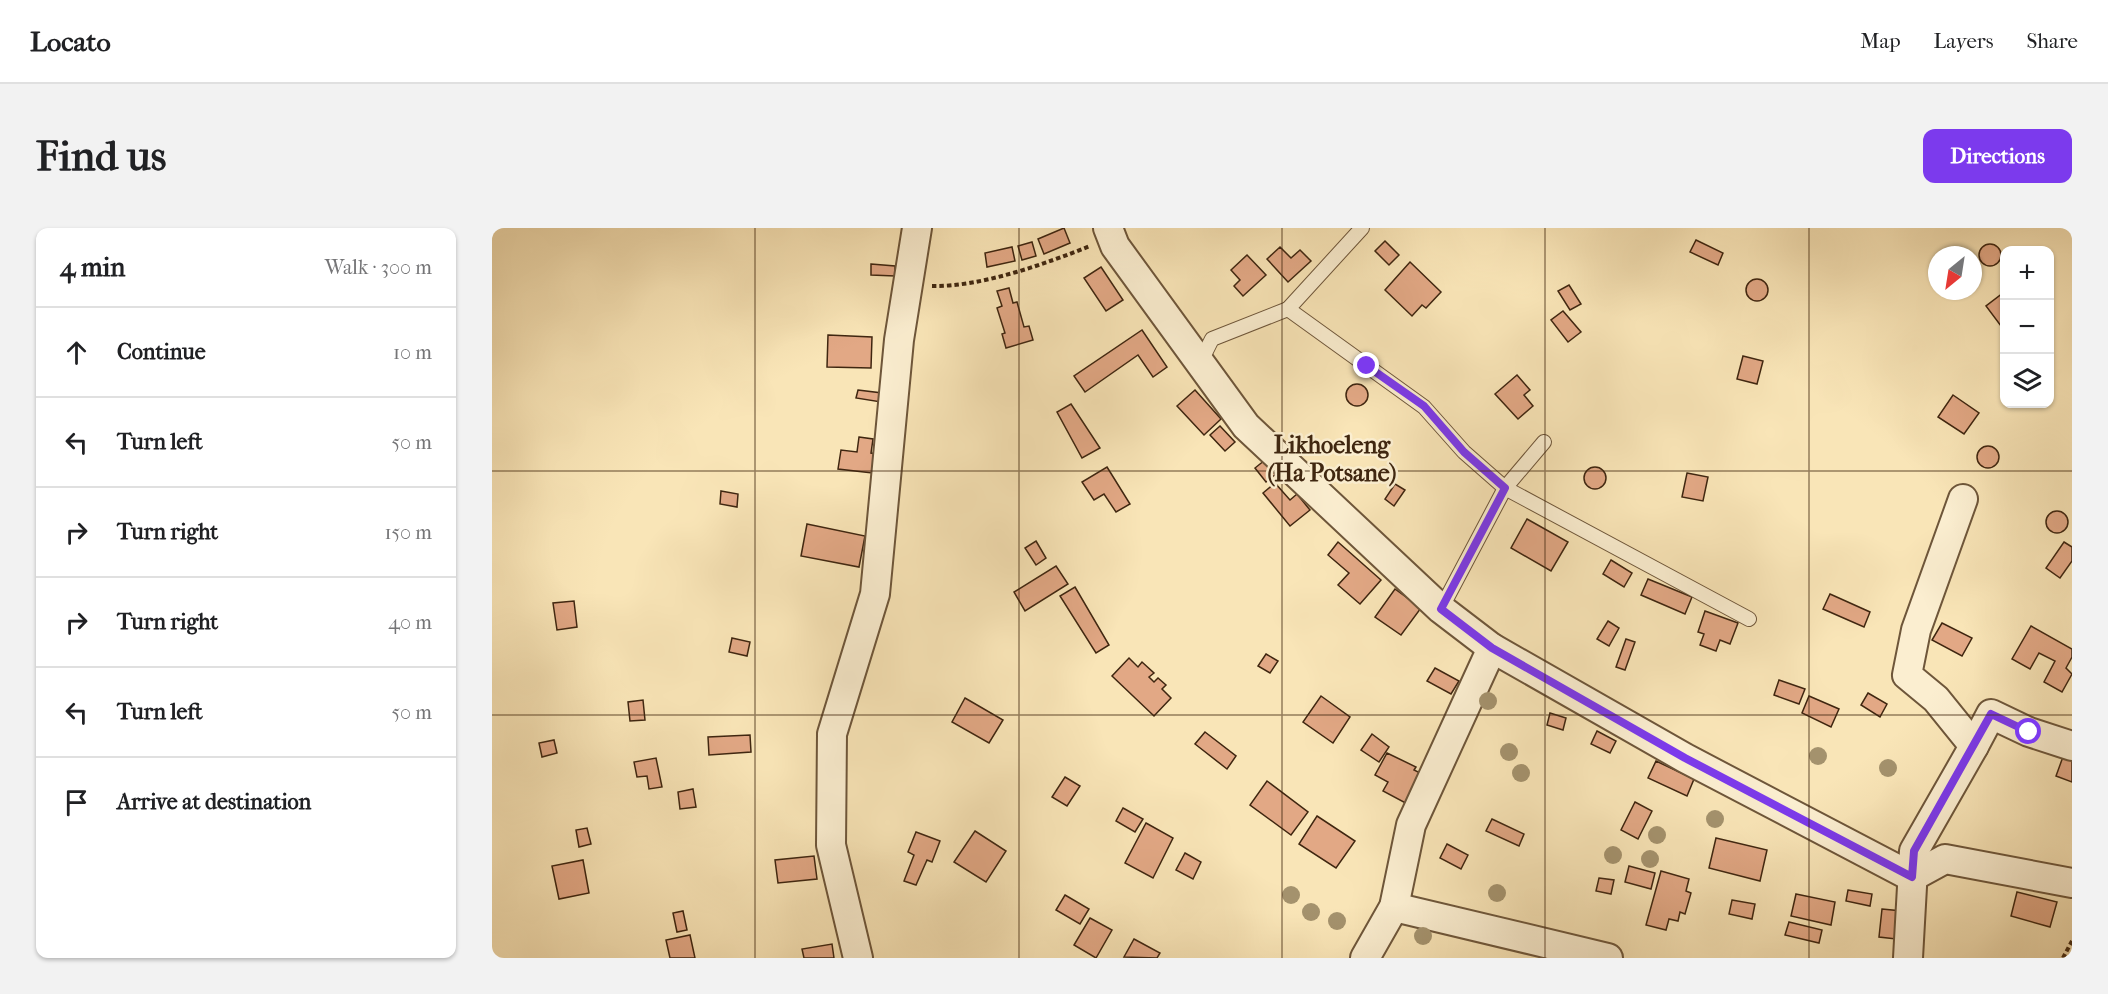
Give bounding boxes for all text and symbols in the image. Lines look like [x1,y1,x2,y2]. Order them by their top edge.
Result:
text: Locato [30,25,111,58]
text: Map [1860,29,1901,53]
text: Layers [1934,29,1993,53]
text: Share [2026,29,2078,53]
button: Directions [1923,129,2072,183]
text: Find us [36,132,166,181]
north arrow [1928,246,1982,300]
map controls [2000,246,2054,408]
button: + [2000,246,2054,300]
text: 4 min [60,252,125,283]
text: Walk · 300 m [325,256,432,279]
button: − [2000,300,2054,354]
icon: ahead [60,336,93,369]
text: Continue [117,339,206,365]
text: 10 m [393,341,432,364]
route end [1353,352,1379,378]
button: layers [2000,354,2054,408]
icon: left [60,426,93,459]
text: Turn left [117,429,203,455]
text: 50 m [391,431,432,454]
district label: Likhoeleng (Ha Potsane) [1268,431,1396,487]
icon: right [60,516,93,549]
text: Turn right [117,519,218,545]
text: 150 m [384,521,432,544]
icon: right [60,606,93,639]
text: Turn right [117,609,218,635]
text: 40 m [388,611,432,634]
icon: left [60,696,93,729]
text: Turn left [117,699,203,725]
text: 50 m [391,701,432,724]
route start [2015,718,2041,744]
icon: arrive [60,786,93,819]
text: Arrive at destination [117,789,311,815]

